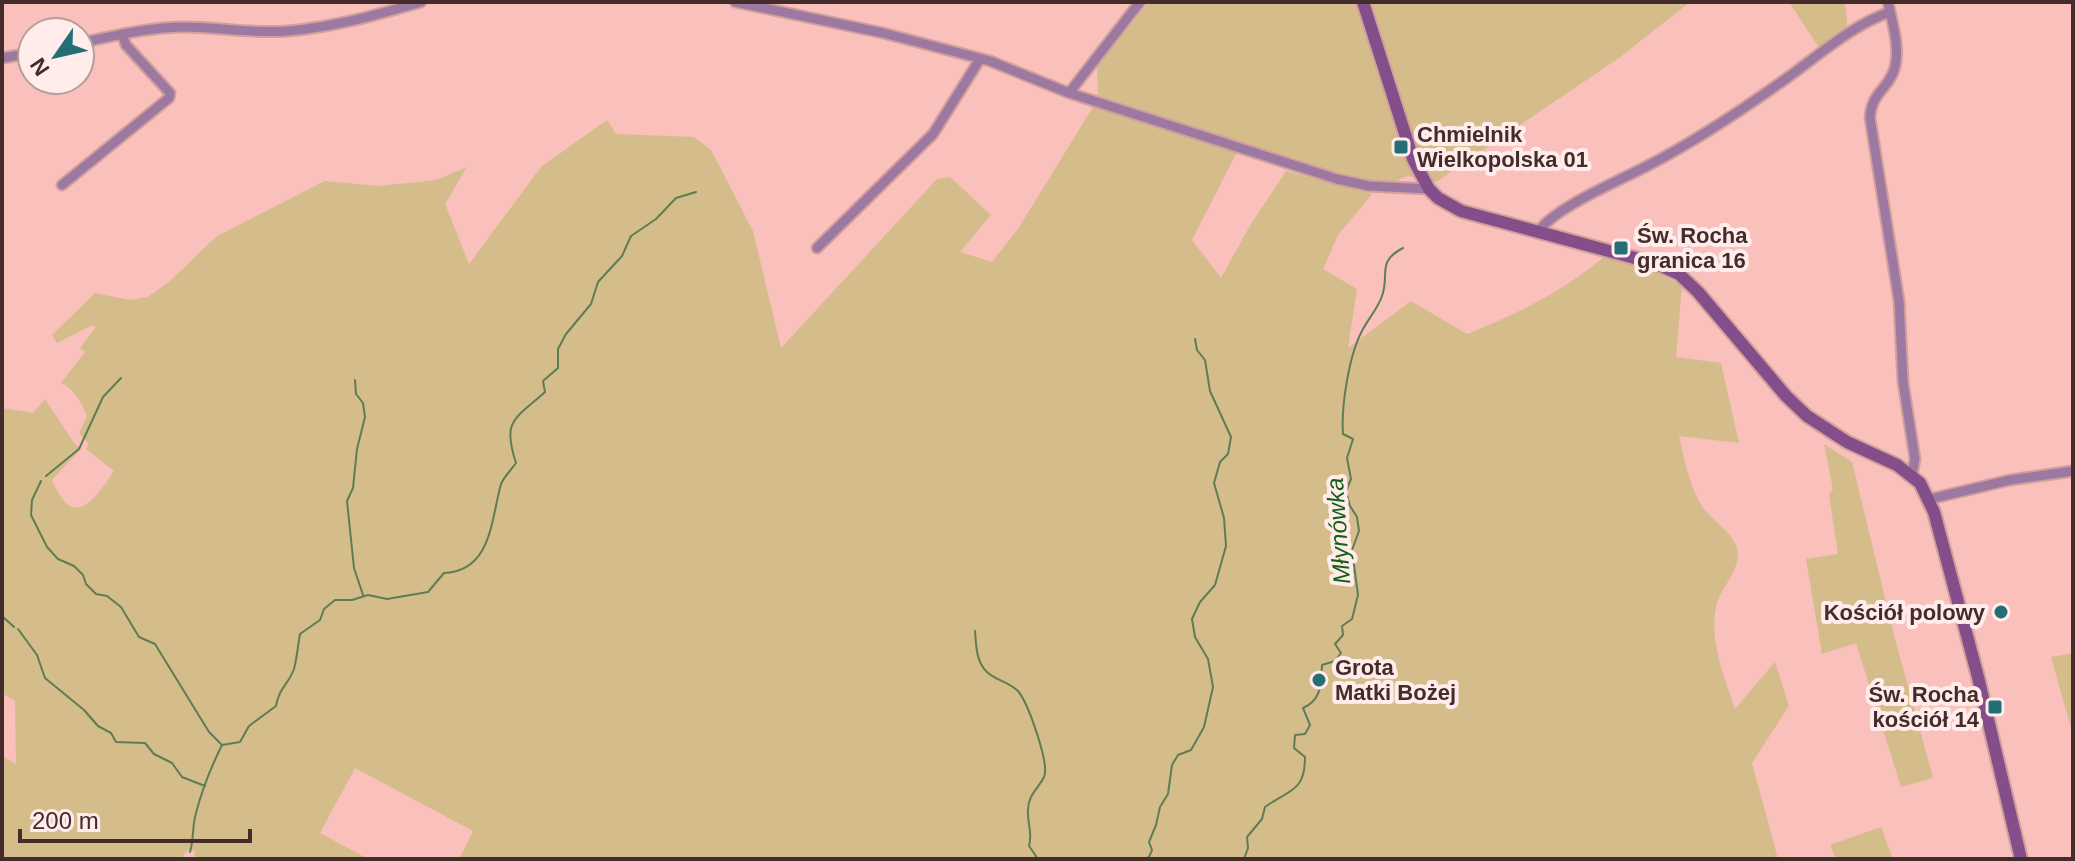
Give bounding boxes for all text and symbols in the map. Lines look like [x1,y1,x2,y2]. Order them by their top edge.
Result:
north arrow [16,16,96,96]
text: N [25,53,55,80]
place label: Chmielnik Wielkopolska 01 [1417,122,1588,172]
marker: Chmielnik Wielkopolska 01 [1392,138,1410,156]
place label: Św. Rocha granica 16 [1637,223,1748,273]
marker: Św. Rocha granica 16 [1612,239,1630,257]
water label: Młynówka [1321,477,1355,585]
place label: Kościół polowy [1824,600,1986,625]
marker: Kościół polowy [1992,603,2010,621]
place label: Grota Matki Bożej [1335,655,1456,705]
marker: Grota Matki Bożej [1310,671,1328,689]
place label: Św. Rocha kościół 14 [1869,682,1980,732]
marker: Św. Rocha kościół 14 [1986,698,2004,716]
scale bar [20,793,250,843]
text: 200 m [32,807,99,834]

